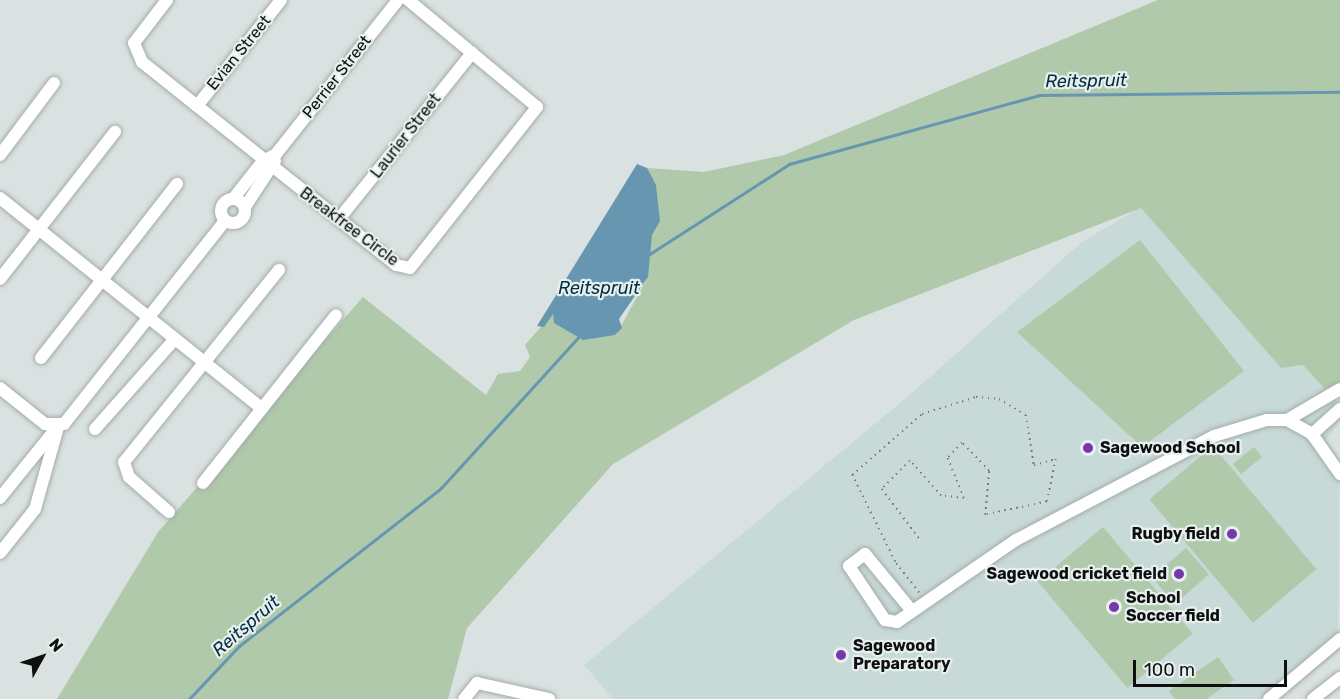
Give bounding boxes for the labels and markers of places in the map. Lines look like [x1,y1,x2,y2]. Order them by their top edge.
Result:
place label: Sagewood School [1100,438,1240,458]
marker: Sagewood School [1081,441,1095,455]
place label: Rugby field [1131,524,1220,544]
marker: Rugby field [1225,527,1239,541]
place label: Sagewood cricket field [986,564,1167,584]
marker: Sagewood cricket field [1172,567,1186,581]
place label: School Soccer field [1126,588,1220,626]
marker: School Soccer field [1107,600,1121,614]
place label: Sagewood Preparatory [853,636,951,674]
marker: Sagewood Preparatory [834,648,848,662]

